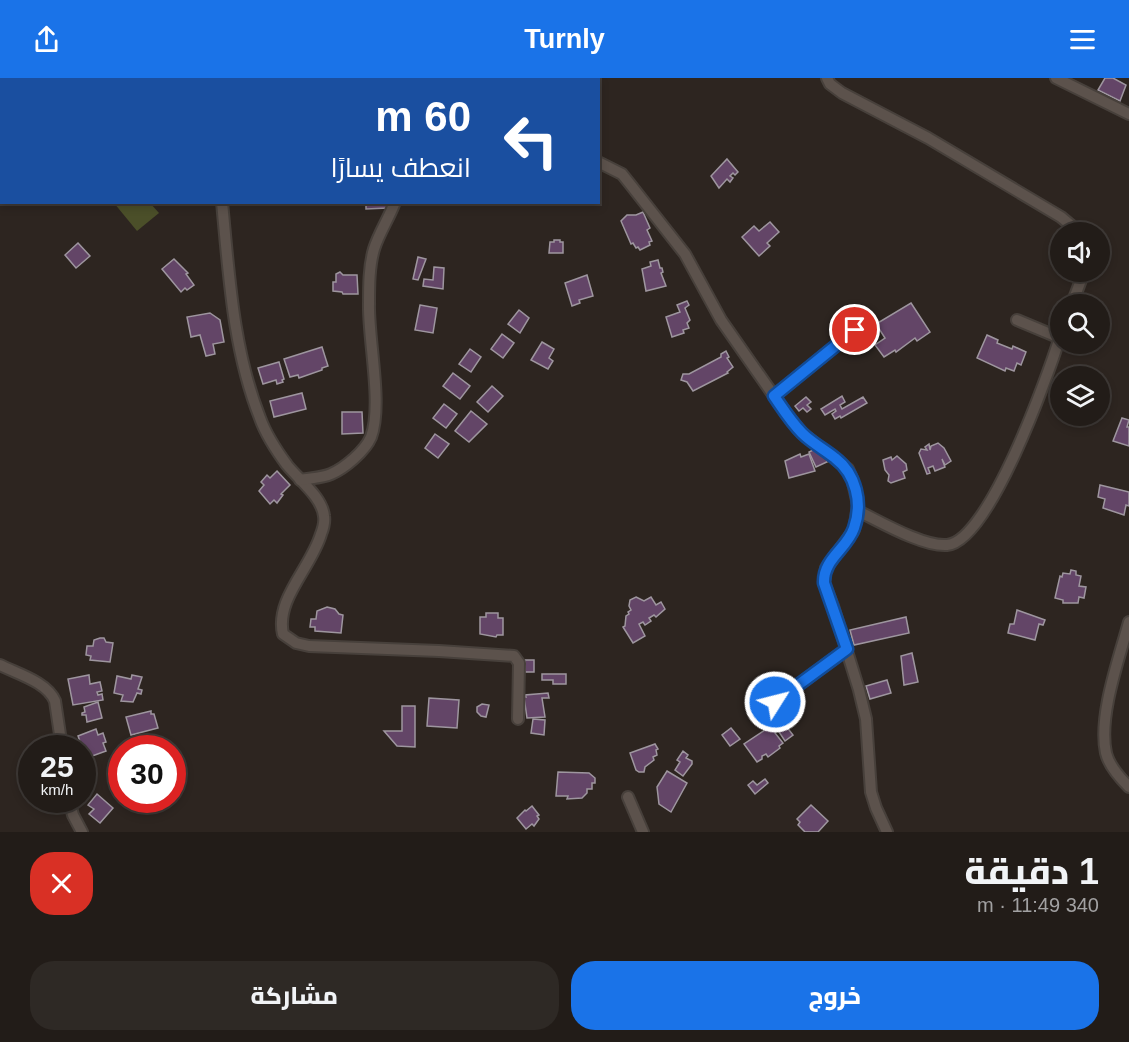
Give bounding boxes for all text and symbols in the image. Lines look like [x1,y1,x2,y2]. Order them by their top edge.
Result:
icon: share [30,23,63,56]
icon: menu [1066,23,1099,56]
text: Turnly [524,24,605,54]
text: 60 m [375,93,471,140]
icon: left [492,102,570,180]
text: انعطف يسارًا [330,153,471,183]
map controls [1050,222,1110,426]
button: sound [1050,222,1110,282]
button: search [1050,294,1110,354]
pin [829,304,880,355]
icon: arrive [838,313,871,346]
button: layers [1050,366,1110,426]
position arrow [743,670,807,734]
speed limit sign: 30 [108,735,186,813]
text: 25 [40,750,74,783]
text: km/h [41,781,73,798]
text: 1 دقيقة [964,851,1099,892]
button: close [30,852,93,915]
text: 340 m · 11:49 [977,894,1099,916]
button: مشاركة [30,961,559,1030]
button: خروج [571,961,1099,1030]

